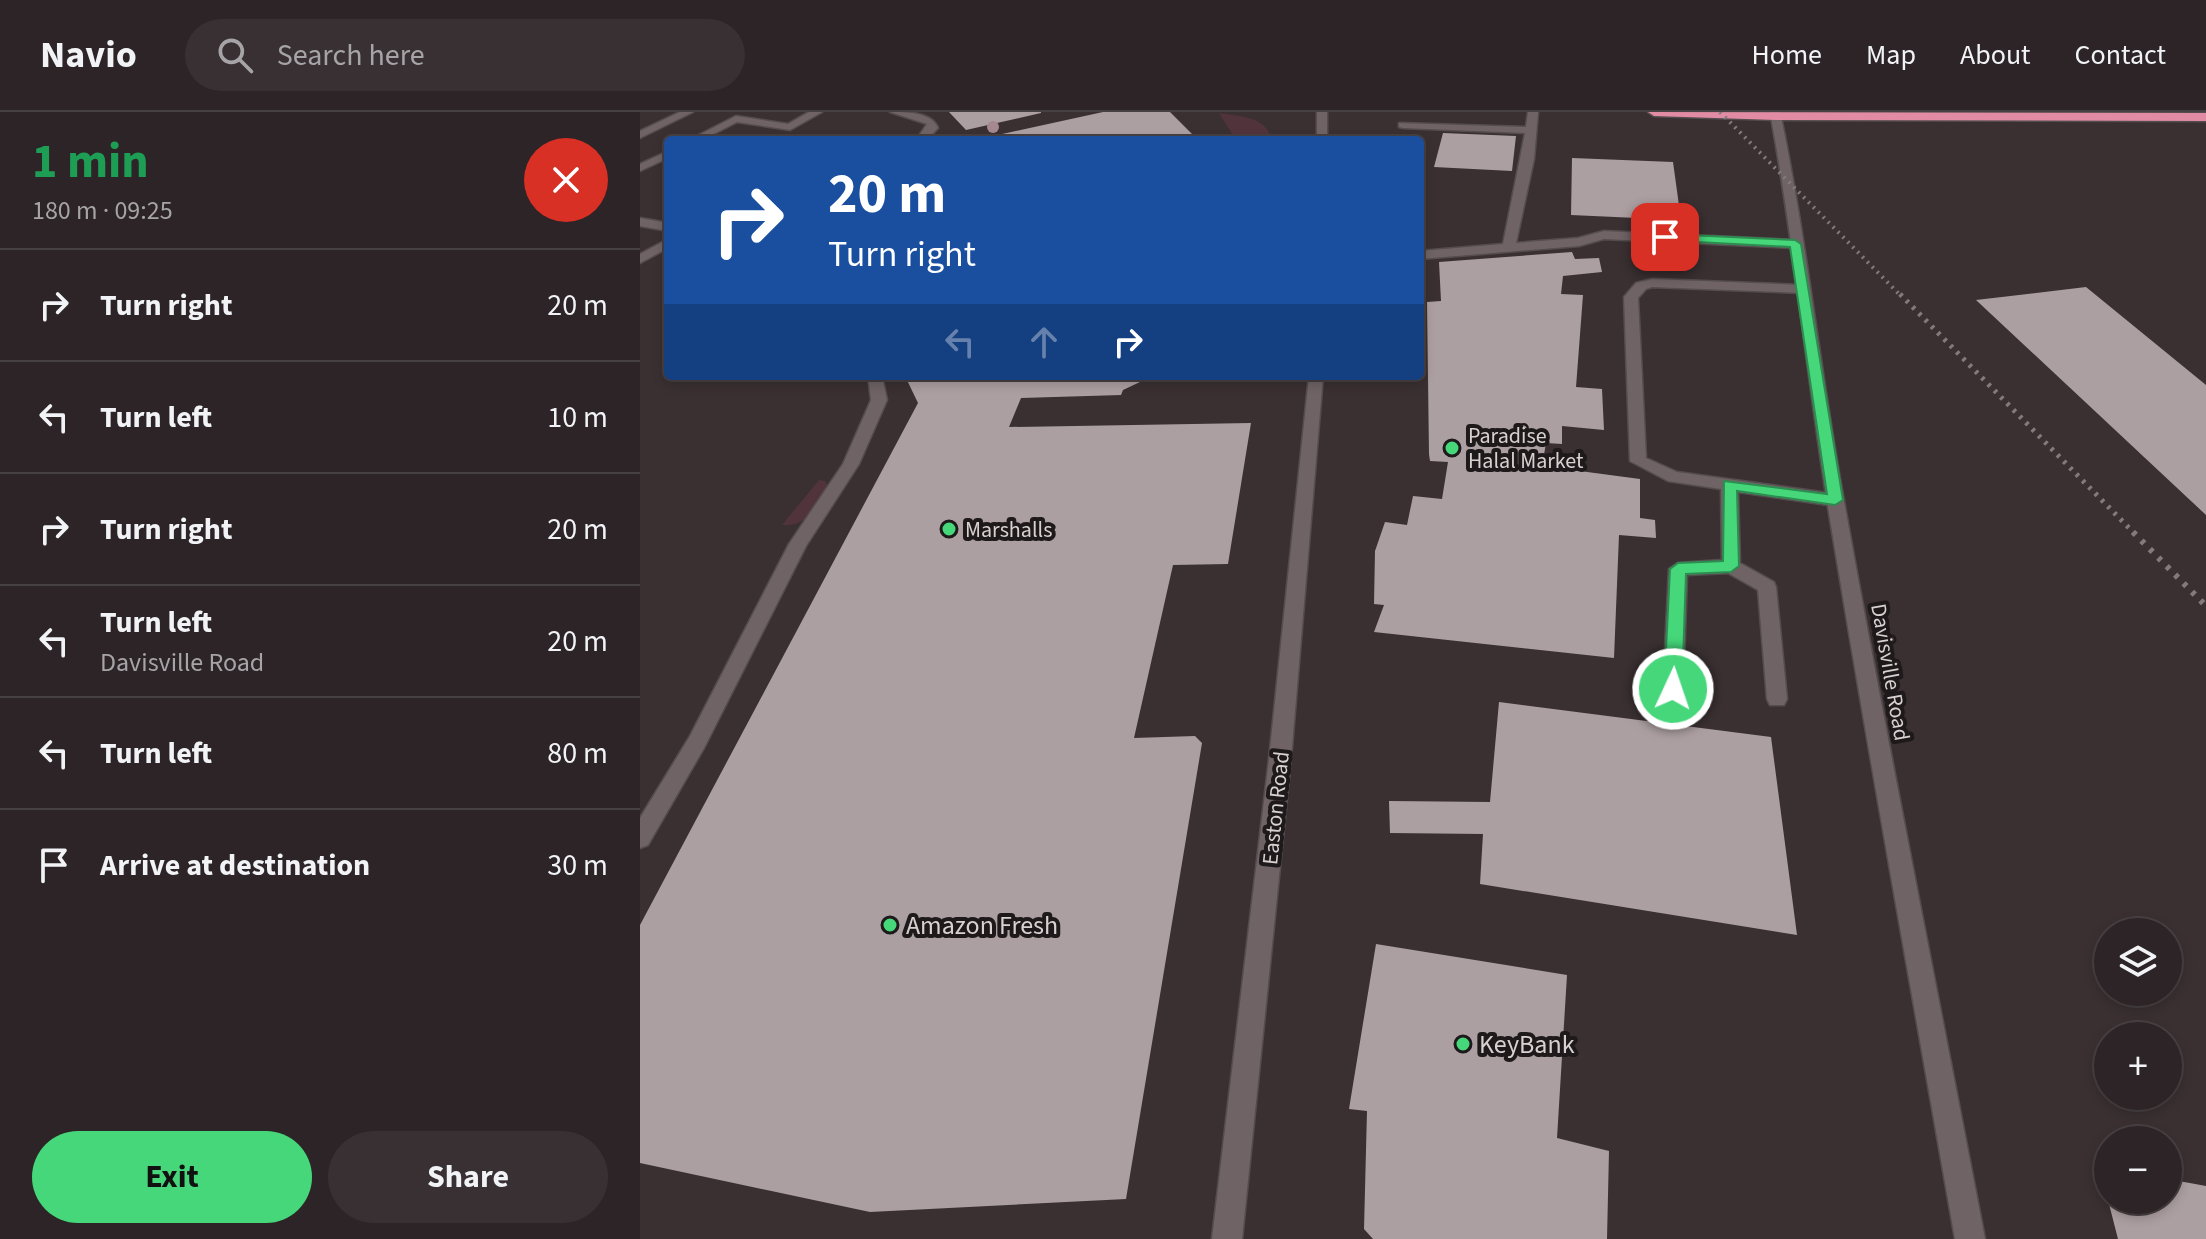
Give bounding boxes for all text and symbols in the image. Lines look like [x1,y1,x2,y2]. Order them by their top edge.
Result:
search box [185,19,745,91]
text: Navio [40,28,137,82]
icon: search [213,33,257,77]
text: Search here [277,34,425,77]
text: Home [1751,35,1822,75]
text: Map [1866,35,1916,75]
text: About [1960,35,2031,75]
text: Contact [2075,35,2166,75]
text: 1 min [32,128,149,196]
button: close [524,138,608,222]
text: 20 m [828,155,946,234]
icon: right [696,168,800,272]
text: 180 m · 09:25 [32,192,173,229]
pin [1631,203,1699,271]
icon: arrive [1643,215,1687,259]
text: Turn right [828,229,976,280]
icon: right [32,283,76,327]
text: Turn right [100,284,232,327]
text: 20 m [547,284,608,327]
icon: left [938,320,982,364]
icon: ahead [1022,320,1066,364]
icon: right [1106,320,1150,364]
icon: left [32,395,76,439]
text: Turn left [100,396,212,439]
text: 10 m [547,396,608,439]
place label: Paradise Halal Market [1468,420,1584,477]
marker: Paradise Halal Market [1443,439,1461,457]
icon: right [32,507,76,551]
text: Turn right [100,508,232,551]
text: 20 m [547,508,608,551]
place label: Marshalls [965,514,1052,546]
marker: Marshalls [940,520,958,538]
text: Turn left [100,601,212,644]
street label: Davisville Road [1862,601,1918,743]
icon: left [32,619,76,663]
text: 20 m [547,620,608,663]
text: Davisville Road [100,644,264,681]
position arrow [1631,647,1715,731]
icon: left [32,731,76,775]
text: Turn left [100,732,212,775]
text: 80 m [547,732,608,775]
street label: Easton Road [1254,750,1298,867]
icon: arrive [32,843,76,887]
text: Arrive at destination [100,844,370,887]
text: 30 m [547,844,608,887]
place label: Amazon Fresh [906,907,1058,944]
marker: Amazon Fresh [881,916,899,934]
map controls [2094,918,2182,1214]
button: layers [2094,918,2182,1006]
button: + [2094,1022,2182,1110]
place label: KeyBank [1479,1026,1575,1063]
marker: KeyBank [1454,1035,1472,1053]
button: − [2094,1126,2182,1214]
button: Exit [32,1131,312,1223]
button: Share [328,1131,608,1223]

